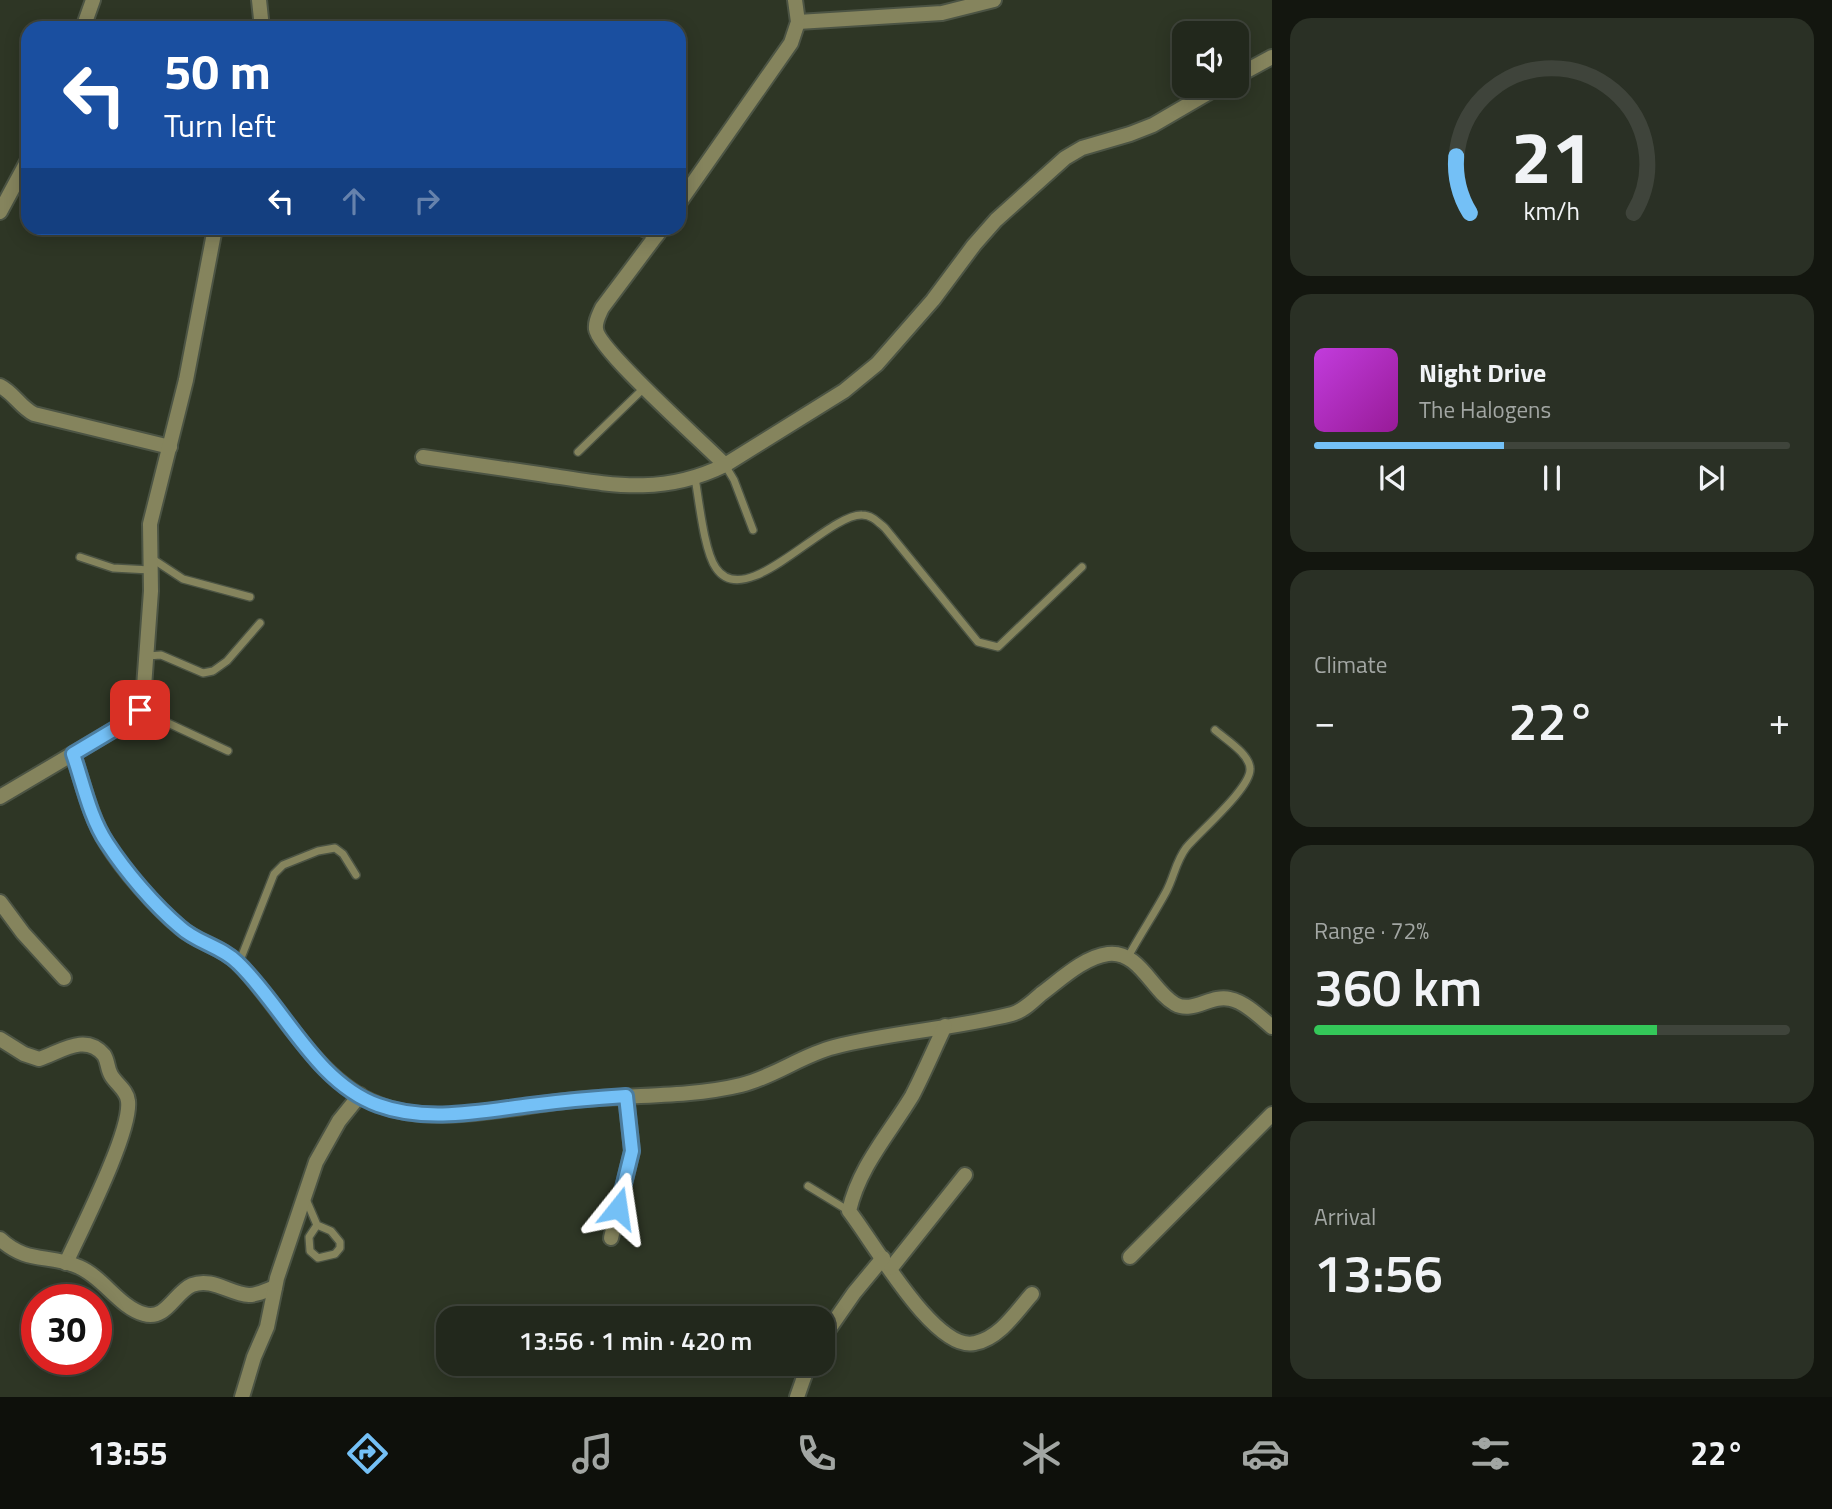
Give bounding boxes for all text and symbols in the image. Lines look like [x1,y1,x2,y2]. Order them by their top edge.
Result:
map controls [1172,21,1249,98]
button: sound [1172,21,1249,98]
text: 50 m [164,33,271,108]
icon: left [49,49,140,140]
text: Turn left [164,101,276,149]
text: 21 [1511,101,1593,211]
icon: left [262,182,300,220]
icon: ahead [335,182,373,220]
icon: right [408,182,446,220]
text: km/h [1524,192,1580,230]
text: Night Drive [1419,353,1546,392]
text: The Halogens [1419,392,1551,427]
icon: previous [1374,459,1412,497]
icon: pause [1533,459,1571,497]
icon: next [1692,459,1730,497]
text: Climate [1314,647,1387,682]
pin [110,680,170,740]
text: 22° [1508,681,1596,760]
icon: arrive [121,691,159,729]
text: − [1314,692,1335,750]
text: + [1769,692,1790,750]
text: Range · 72% [1314,913,1429,948]
text: 360 km [1314,947,1482,1026]
position arrow [581,1171,655,1245]
text: Arrival [1314,1199,1376,1234]
text: 13:56 [1314,1233,1443,1312]
speed limit sign: 30 [21,1284,112,1375]
text: 13:56 · 1 min · 420 m [519,1321,752,1360]
text: 13:55 [88,1429,168,1477]
icon: directions [343,1429,392,1478]
icon: music [568,1429,617,1478]
icon: phone [792,1429,841,1478]
icon: climate [1017,1429,1066,1478]
icon: car [1241,1429,1290,1478]
icon: filters [1466,1429,1515,1478]
text: 22° [1690,1429,1744,1477]

